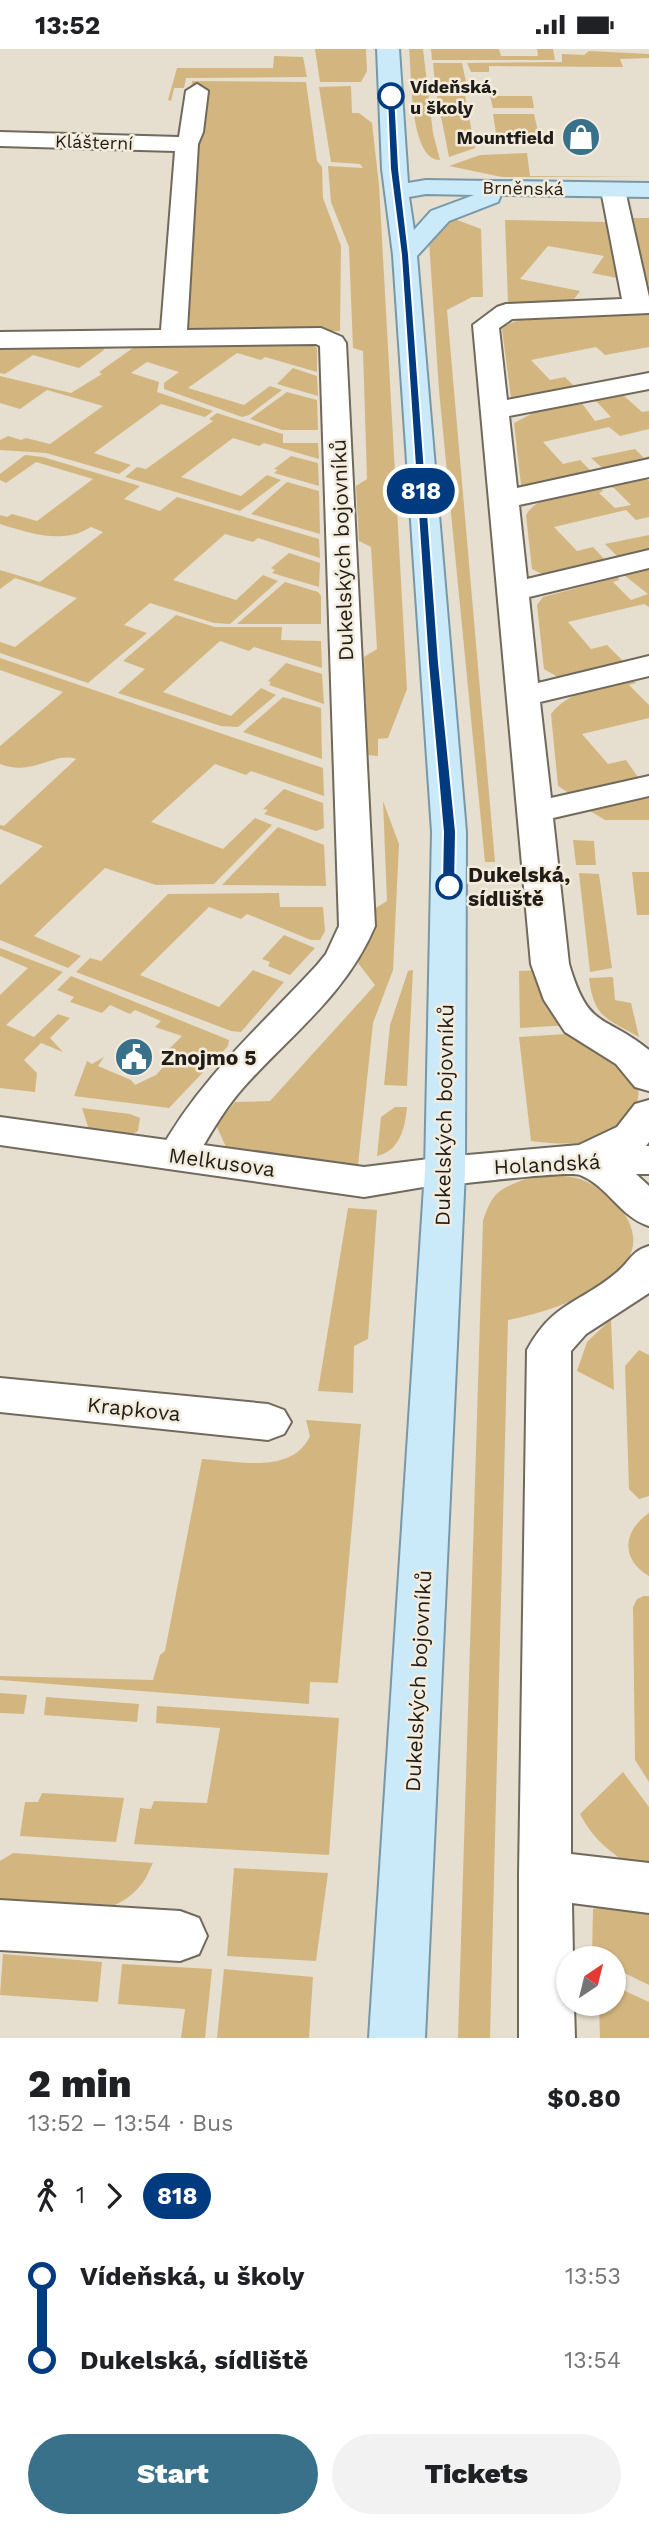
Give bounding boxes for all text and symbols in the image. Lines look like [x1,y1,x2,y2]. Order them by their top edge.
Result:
text: 13:52 [35,10,100,40]
place label: Vídeňská, u školy [410,76,497,118]
marker: Vídeňská, u školy [378,83,404,109]
shop icon: Mountfield [560,116,602,158]
place label: Mountfield [457,127,554,148]
street label: Klášterní [55,130,134,154]
street label: Brněnská [482,177,564,199]
street label: Dukelských bojovníků [326,439,358,661]
line badge: 818 [381,468,461,514]
text: 818 [401,477,441,505]
place label: Dukelská, sídliště [468,862,570,911]
marker: Dukelská, sídliště [436,873,462,899]
street label: Dukelských bojovníků [430,1004,458,1226]
public building icon: Znojmo 5 [113,1036,155,1078]
place label: Znojmo 5 [161,1045,257,1070]
street label: Melkusova [167,1142,277,1182]
street label: Holandská [493,1149,601,1179]
street label: Krapkova [86,1392,182,1426]
street label: Dukelských bojovníků [400,1569,436,1793]
north arrow [556,1946,626,2016]
map controls [556,1946,626,2016]
text: 2 min [28,2062,132,2106]
text: $0.80 [547,2083,621,2113]
text: 13:52 – 13:54 · Bus [28,2110,233,2137]
icon: walk [28,2177,66,2215]
icon: forward [95,2177,133,2215]
text: 1 [76,2182,85,2209]
text: 818 [157,2182,197,2210]
text: Vídeňská, u školy [80,2261,304,2291]
text: 13:53 [565,2263,621,2290]
text: Dukelská, sídliště [80,2345,308,2375]
text: 13:54 [564,2347,621,2374]
button: Start [28,2434,318,2514]
button: Tickets [332,2434,621,2514]

